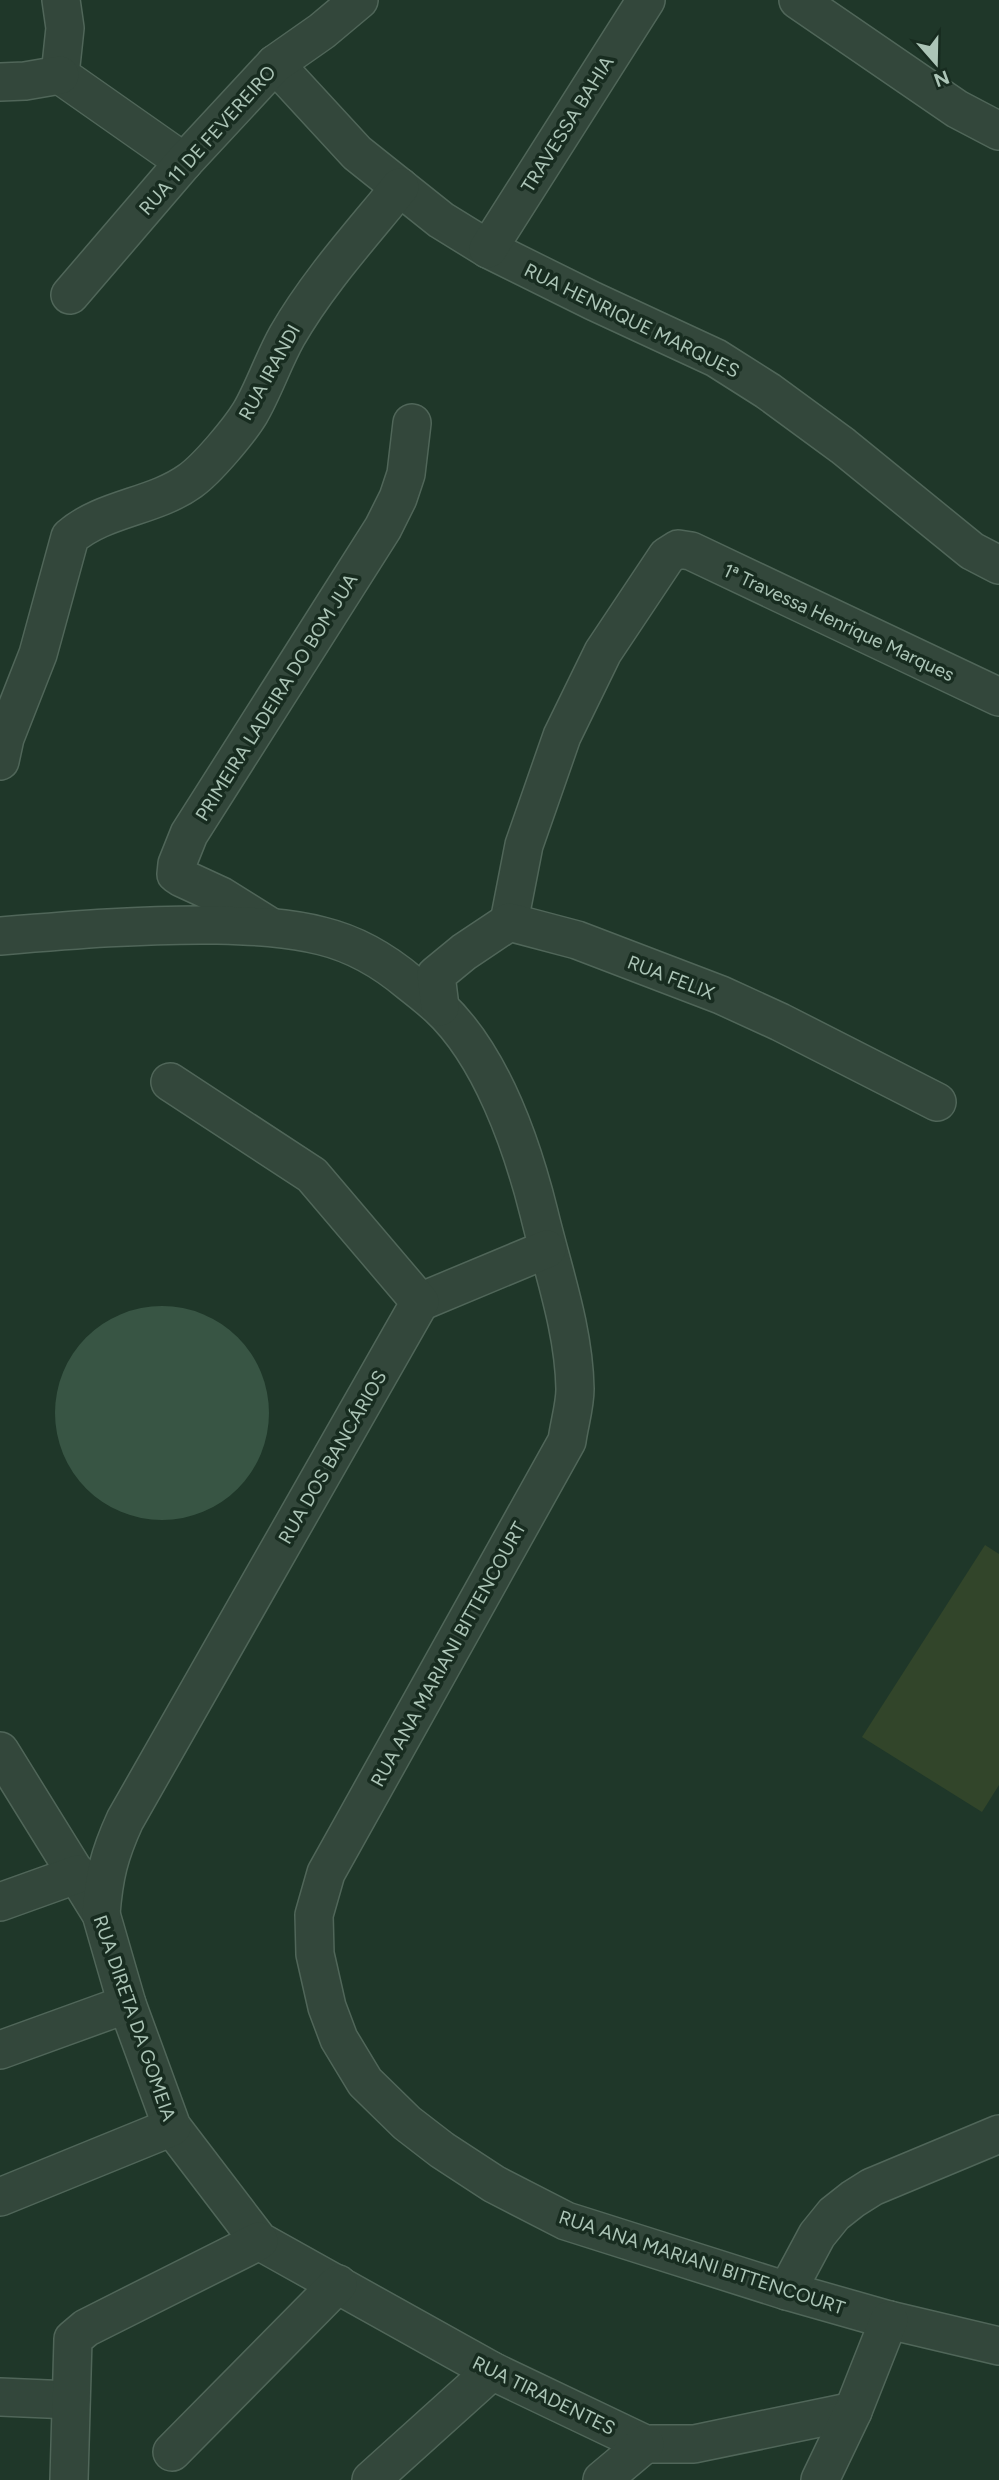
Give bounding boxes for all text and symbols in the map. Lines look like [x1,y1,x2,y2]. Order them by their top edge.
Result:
north arrow [901,28,971,98]
street label: TRAVESSA BAHIA [516,52,619,197]
street label: RUA 11 DE FEVEREIRO [134,61,281,220]
text: N [931,65,952,92]
street label: RUA HENRIQUE MARQUES [521,258,743,383]
street label: RUA IRANDI [234,320,305,424]
street label: 1ª Travessa Henrique Marques [720,559,958,686]
street label: PRIMEIRA LADEIRA DO BOM JUA [191,569,362,825]
street label: RUA FELIX [624,950,718,1005]
street label: RUA DOS BANCÁRIOS [273,1367,391,1548]
street label: RUA ANA MARIANI BITTENCOURT [366,1517,531,1791]
street label: RUA DIRETA DA GOMEIA [88,1912,181,2124]
street label: RUA ANA MARIANI BITTENCOURT [556,2205,848,2320]
street label: RUA TIRADENTES [469,2351,619,2440]

